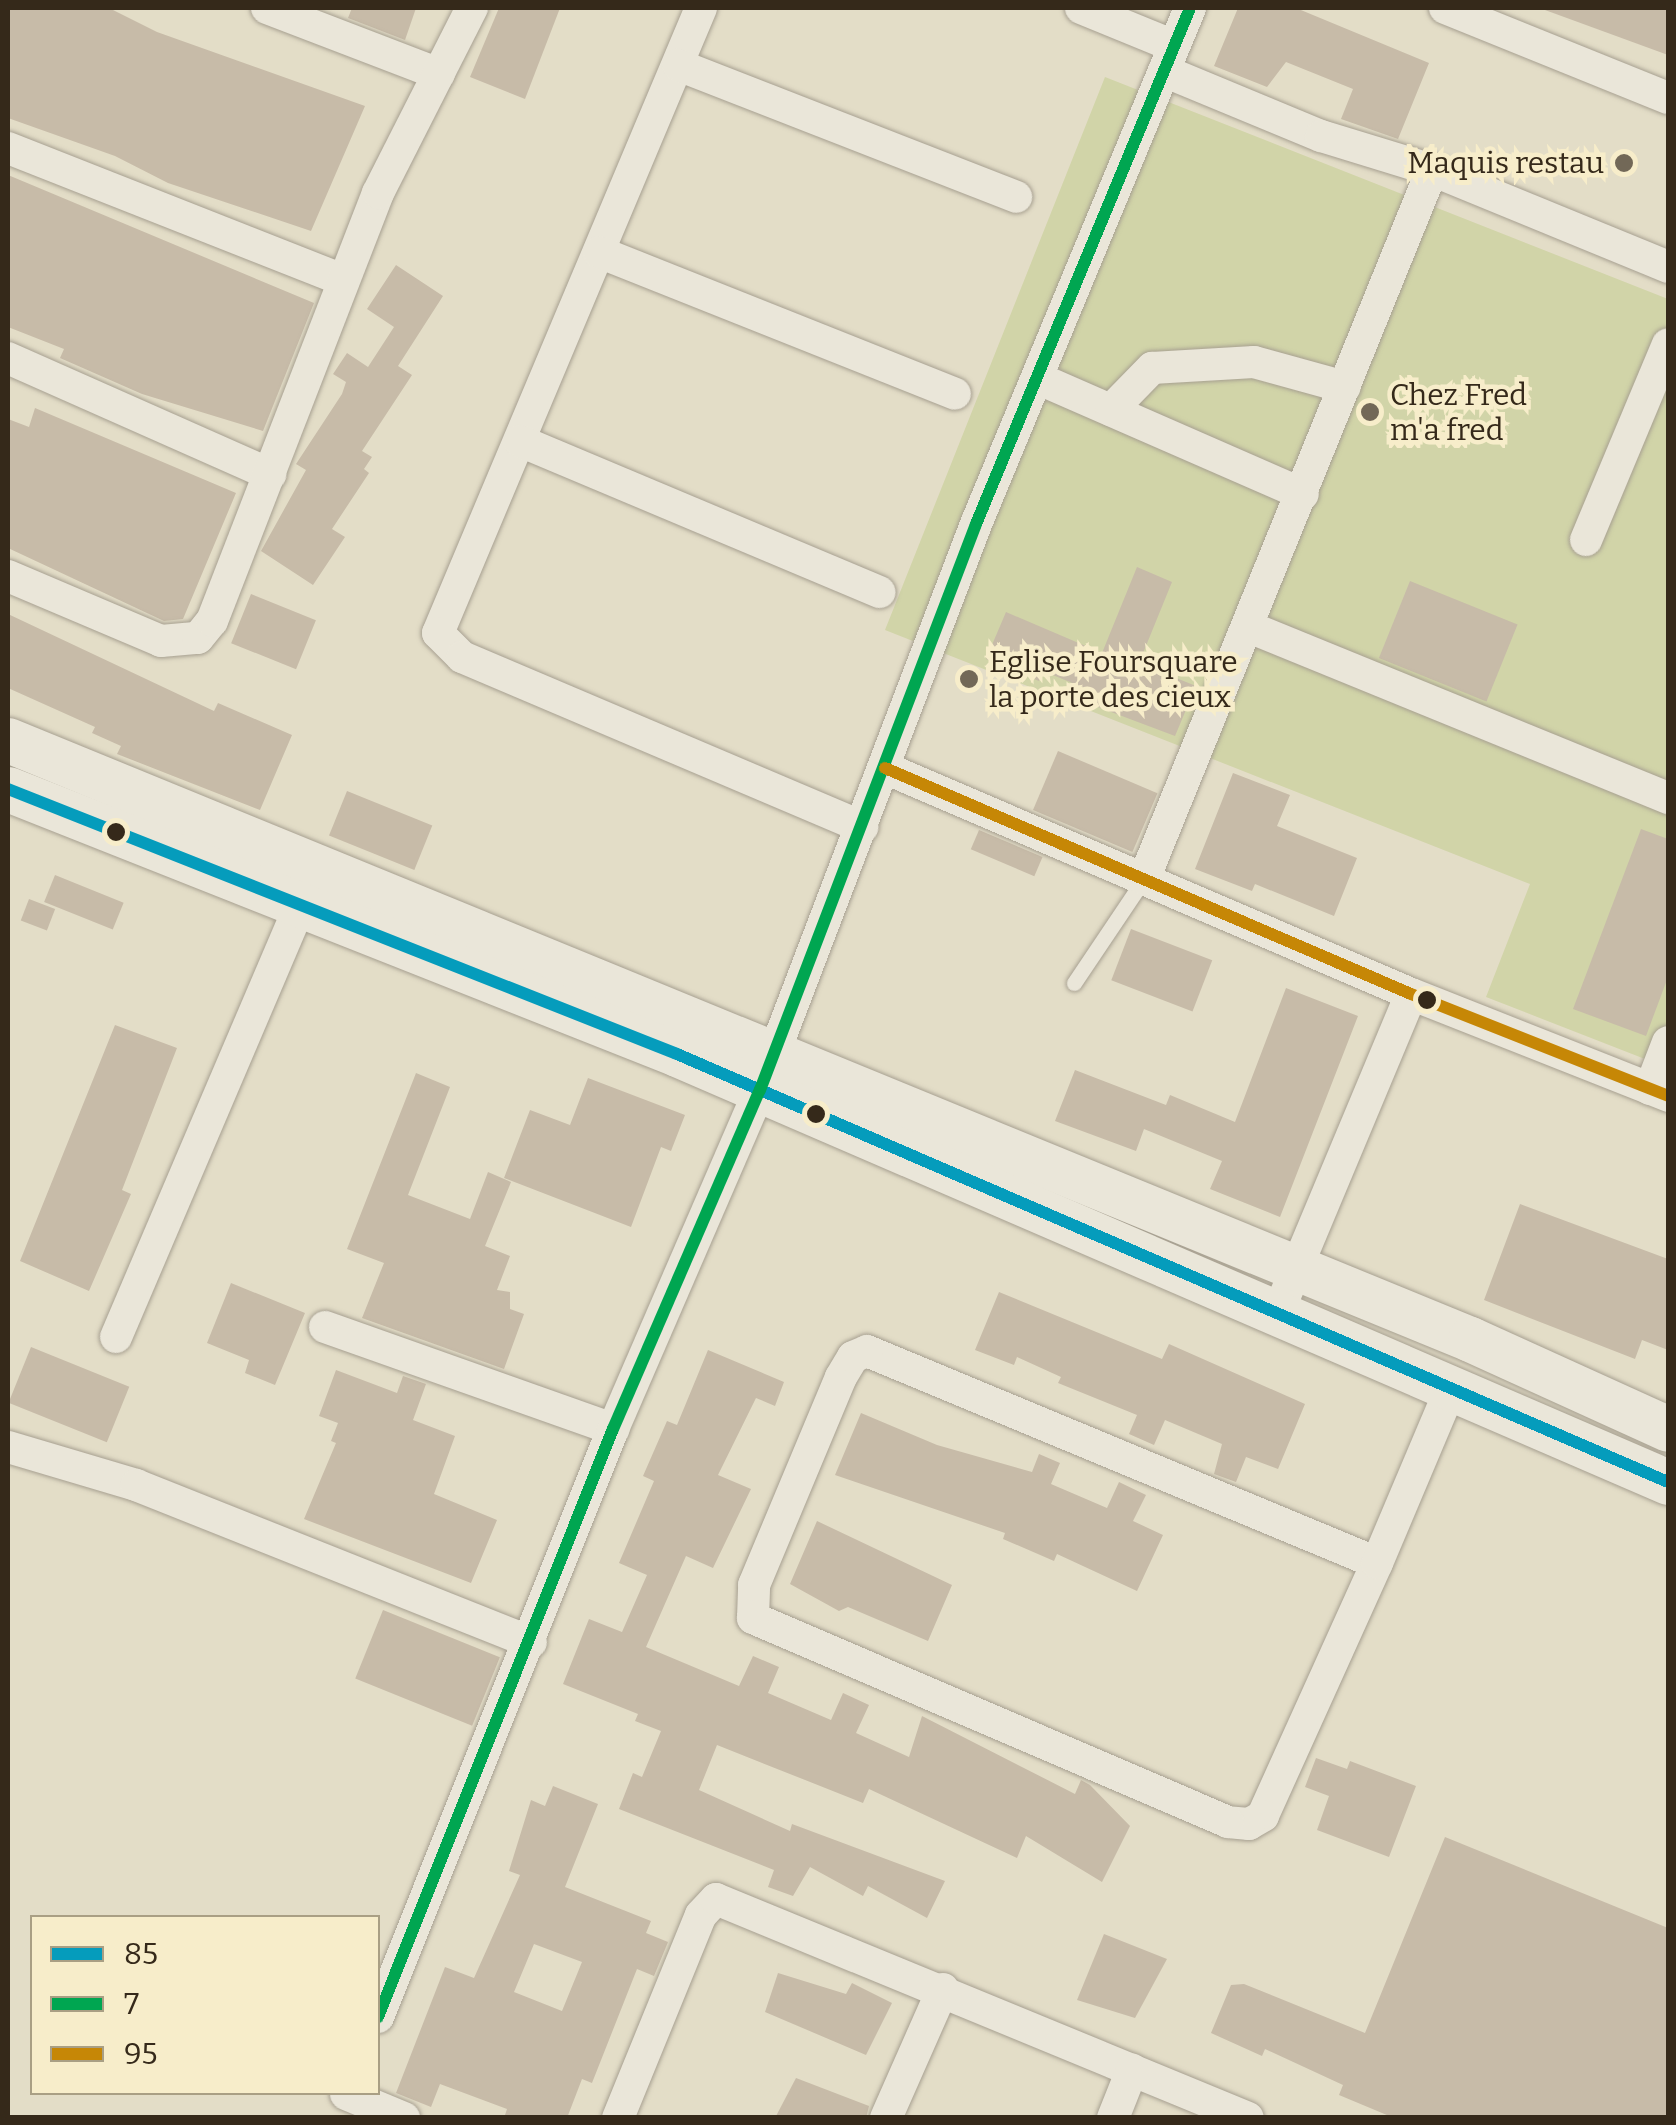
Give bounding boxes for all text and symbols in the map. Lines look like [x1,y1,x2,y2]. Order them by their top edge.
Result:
place label: Maquis restau [1407,145,1604,181]
marker: Maquis restau [1613,152,1635,174]
place label: Chez Fred m'a fred [1390,377,1527,448]
marker: Chez Fred m'a fred [1359,401,1381,423]
place label: Eglise Foursquare la porte des cieux [989,644,1238,714]
marker: Eglise Foursquare la porte des cieux [958,668,980,690]
unlabelled marker [106,822,126,842]
unlabelled marker [1417,990,1437,1010]
unlabelled marker [806,1104,826,1124]
legend [30,1915,380,2095]
text: 85 [124,1936,158,1972]
text: 7 [124,1986,139,2022]
text: 95 [124,2036,158,2072]

